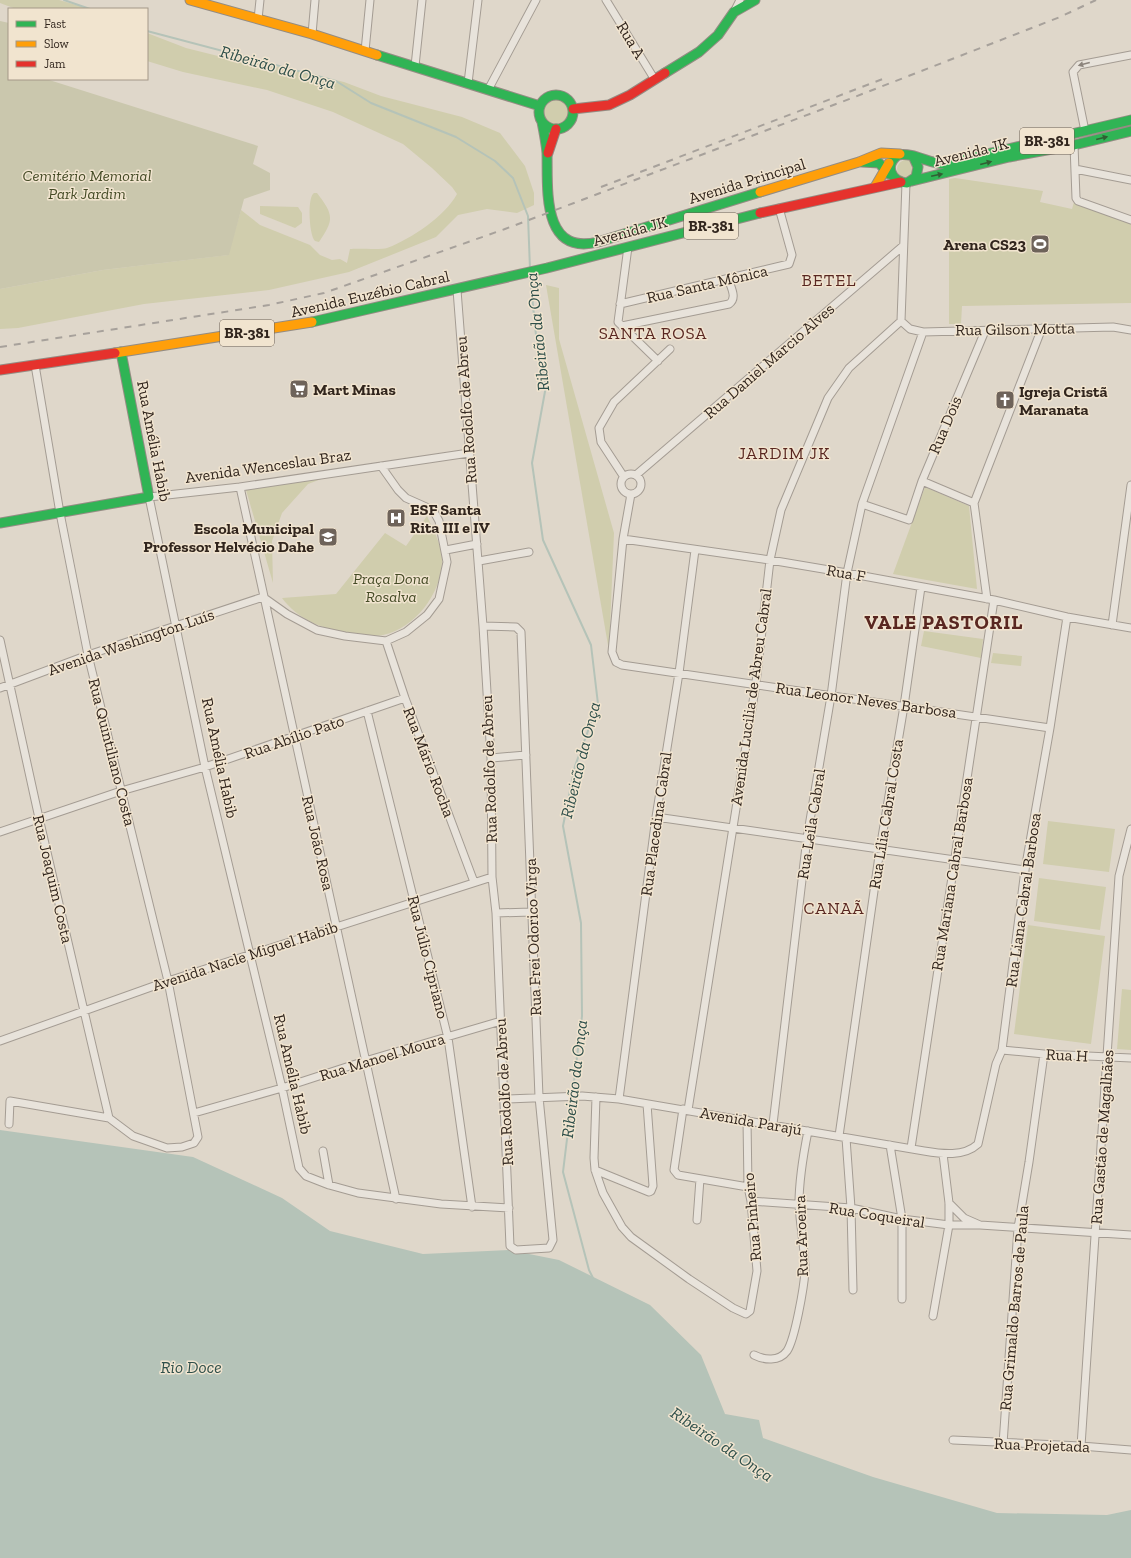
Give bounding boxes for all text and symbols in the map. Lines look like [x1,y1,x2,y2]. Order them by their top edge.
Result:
legend [8,8,148,80]
text: Fast [44,17,67,31]
street label: Rua A [613,18,650,63]
text: Slow [44,37,70,51]
water label: Ribeirão da Onça [218,41,338,93]
text: Jam [44,57,66,71]
one-way arrow [1078,61,1090,67]
road number: BR-381 [1020,128,1074,154]
street label: Avenida JK [932,133,1011,170]
one-way arrow [1096,134,1109,140]
street label: Avenida Principal [686,154,808,208]
one-way arrow [980,160,992,166]
park label: Cemitério Memorial Park Jardim [22,166,152,203]
one-way arrow [931,172,943,178]
street label: Avenida JK [591,212,670,250]
road number: BR-381 [684,213,738,239]
sports icon: Arena CS23 [1029,233,1051,255]
place label: Arena CS23 [943,235,1026,254]
street label: Rua Santa Mônica [645,261,770,307]
street label: Avenida Euzébio Cabral [289,266,451,322]
district label: BETEL [801,270,857,290]
water label: Ribeirão da Onça [521,272,553,392]
street label: Rua Daniel Marcio Alves [700,299,838,423]
street label: Rua Gilson Motta [955,318,1075,340]
road number: BR-381 [220,320,274,346]
district label: SANTA ROSA [599,323,707,343]
street label: Rua Rodolfo de Abreu [451,336,481,484]
supermarket icon: Mart Minas [288,378,310,400]
street label: Rua Amélia Habib [133,379,175,503]
place label: Mart Minas [313,380,396,399]
place label: Igreja Cristã Maranata [1019,382,1107,419]
church icon: Igreja Cristã Maranata [994,389,1016,411]
street label: Rua Dois [924,393,966,457]
district label: JARDIM JK [738,443,830,463]
street label: Avenida Wenceslau Braz [184,445,352,487]
place label: ESF Santa Rita III e IV [410,500,490,537]
hospital icon: ESF Santa Rita III e IV [385,507,407,529]
place label: Escola Municipal Professor Helvécio Dahe [143,519,314,556]
school or university icon: Escola Municipal Professor Helvécio Dahe [317,526,339,548]
street label: Rua F [825,560,867,586]
park label: Praça Dona Rosalva [353,569,429,606]
street label: Avenida Lucilia de Abreu Cabral [726,587,776,807]
street label: Avenida Washington Luís [45,605,217,679]
district label: VALE PASTORIL [864,610,1024,634]
street label: Rua Quintiliano Costa [84,676,140,828]
street label: Rua Leonor Neves Barbosa [774,678,958,722]
street label: Rua Rodolfo de Abreu [477,695,501,843]
street label: Rua Amélia Habib [198,696,242,820]
water label: Ribeirão da Onça [556,700,604,820]
street label: Rua Mário Rocha [399,704,459,820]
street label: Rua Abílio Pato [241,711,347,763]
street label: Rua Lília Cabral Costa [865,737,907,890]
street label: Rua Placedina Cabral [636,751,676,897]
street label: Rua Leila Cabral [793,767,829,881]
street label: Rua Mariana Cabral Barbosa [927,776,977,972]
street label: Rua João Rosa [298,794,338,893]
street label: Rua Liana Cabral Barbosa [1001,811,1045,989]
street label: Rua Joaquim Costa [29,813,77,945]
street label: Rua Frei Odorico Virga [521,858,545,1016]
street label: Rua Júlio Cipriano [403,893,453,1021]
district label: CANAÃ [803,898,865,918]
street label: Avenida Nacle Miguel Habib [150,917,340,995]
street label: Rua Amélia Habib [270,1012,316,1136]
street label: Rua Rodolfo de Abreu [491,1018,517,1166]
water label: Ribeirão da Onça [557,1019,591,1139]
street label: Rua Manoel Moura [317,1029,447,1085]
street label: Rua H [1045,1044,1089,1066]
street label: Rua Gastão de Magalhães [1086,1049,1118,1225]
street label: Avenida Parajú [699,1103,803,1139]
street label: Rua Pinheiro [739,1172,765,1262]
street label: Rua Aroeira [790,1195,812,1277]
street label: Rua Coqueiral [828,1198,926,1232]
street label: Rua Grimaldo Barros de Paula [996,1204,1032,1412]
water label: Rio Doce [160,1357,222,1377]
water label: Ribeirão da Onça [667,1402,777,1486]
street label: Rua Projetada [994,1434,1091,1456]

